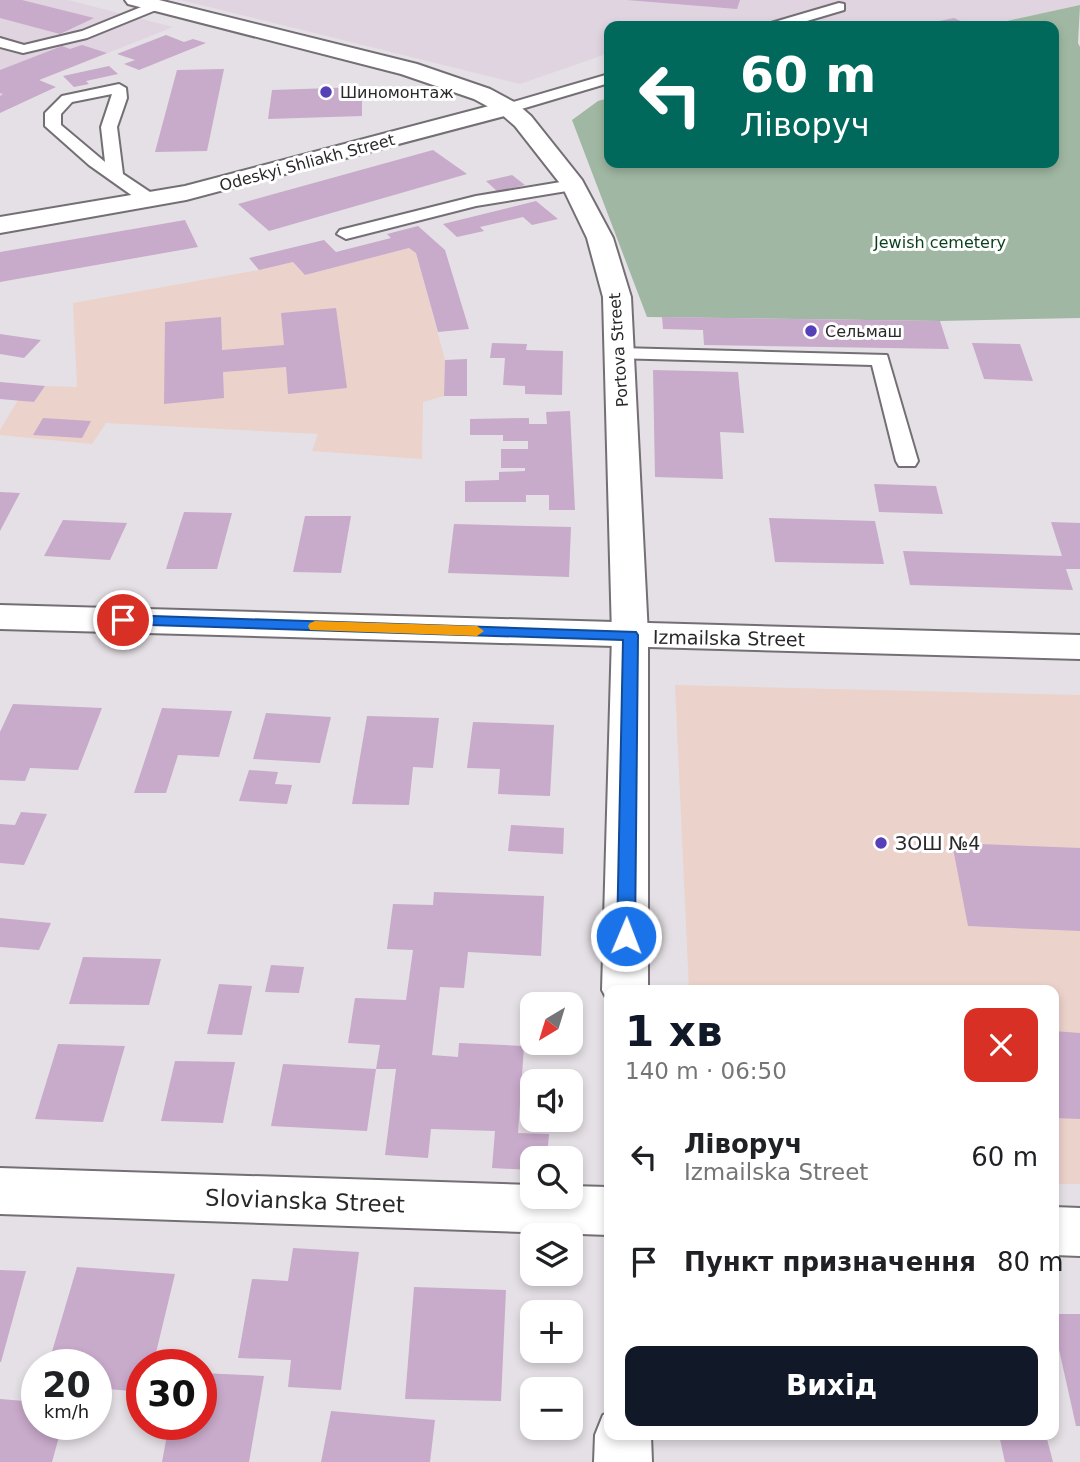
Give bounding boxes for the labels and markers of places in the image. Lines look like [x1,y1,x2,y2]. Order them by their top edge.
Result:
place label: Шиномонтаж [340,83,454,102]
marker: Шиномонтаж [318,84,334,100]
place label: Сельмаш [825,322,902,341]
marker: Сельмаш [803,323,819,339]
pin [93,590,153,650]
place label: ЗОШ №4 [895,832,980,854]
marker: ЗОШ №4 [873,835,889,851]

